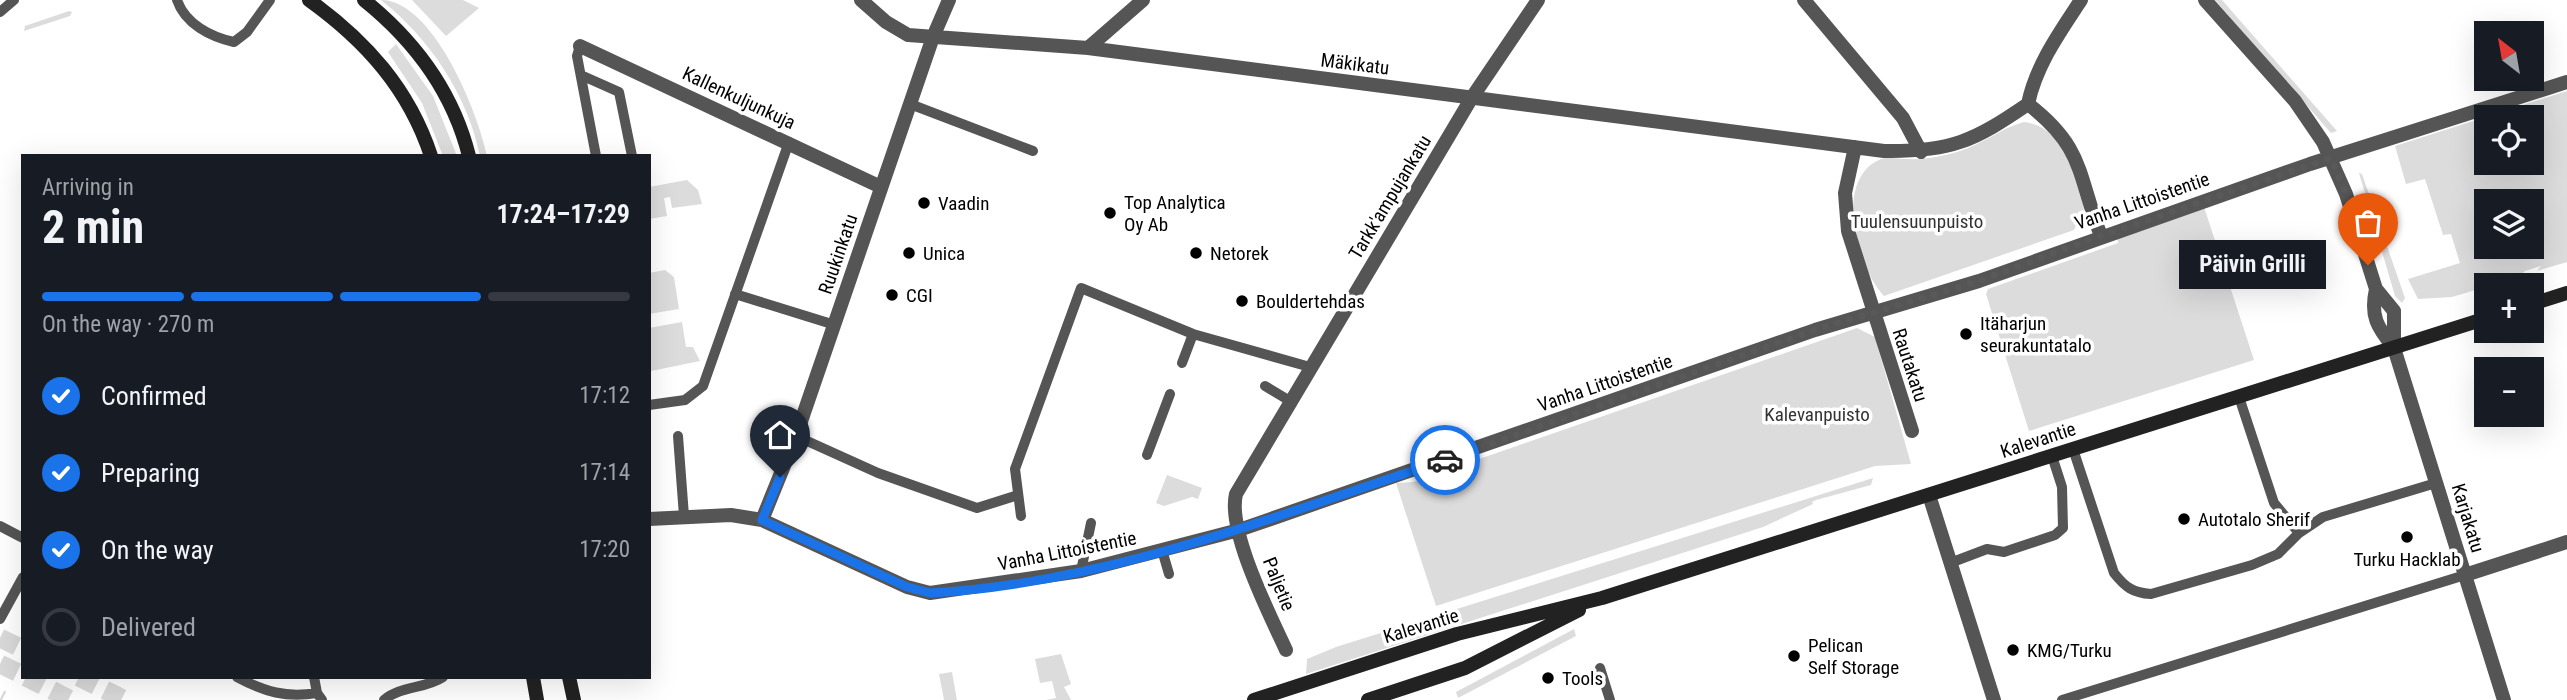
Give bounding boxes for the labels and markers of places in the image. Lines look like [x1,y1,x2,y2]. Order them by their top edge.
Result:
place label: Top Analytica Oy Ab [1124,191,1226,236]
place label: Vaadin [938,192,989,215]
pin [2338,193,2398,265]
marker: Vaadin [916,195,932,211]
marker: Top Analytica Oy Ab [1102,205,1118,221]
callout: Päivin Grilli [2179,240,2326,290]
place label: Unica [923,242,965,265]
place label: Netorek [1210,242,1269,265]
marker: Unica [901,245,917,261]
marker: Netorek [1188,245,1204,261]
place label: CGI [906,284,933,307]
marker: CGI [884,287,900,303]
place label: Bouldertehdas [1256,290,1365,313]
marker: Bouldertehdas [1234,293,1250,309]
place label: Itäharjun seurakuntatalo [1980,312,2092,357]
marker: Itäharjun seurakuntatalo [1958,326,1974,342]
pin [750,405,810,477]
place label: Autotalo Sherif [2198,508,2310,531]
marker: Autotalo Sherif [2176,511,2192,527]
marker: Turku Hacklab [2399,529,2415,545]
place label: Turku Hacklab [2353,548,2461,571]
place label: Pelican Self Storage [1808,634,1899,679]
place label: KMG/Turku [2027,639,2112,662]
marker: KMG/Turku [2005,642,2021,658]
marker: Pelican Self Storage [1786,648,1802,664]
place label: Tools [1562,667,1603,690]
marker: Tools [1540,670,1556,686]

